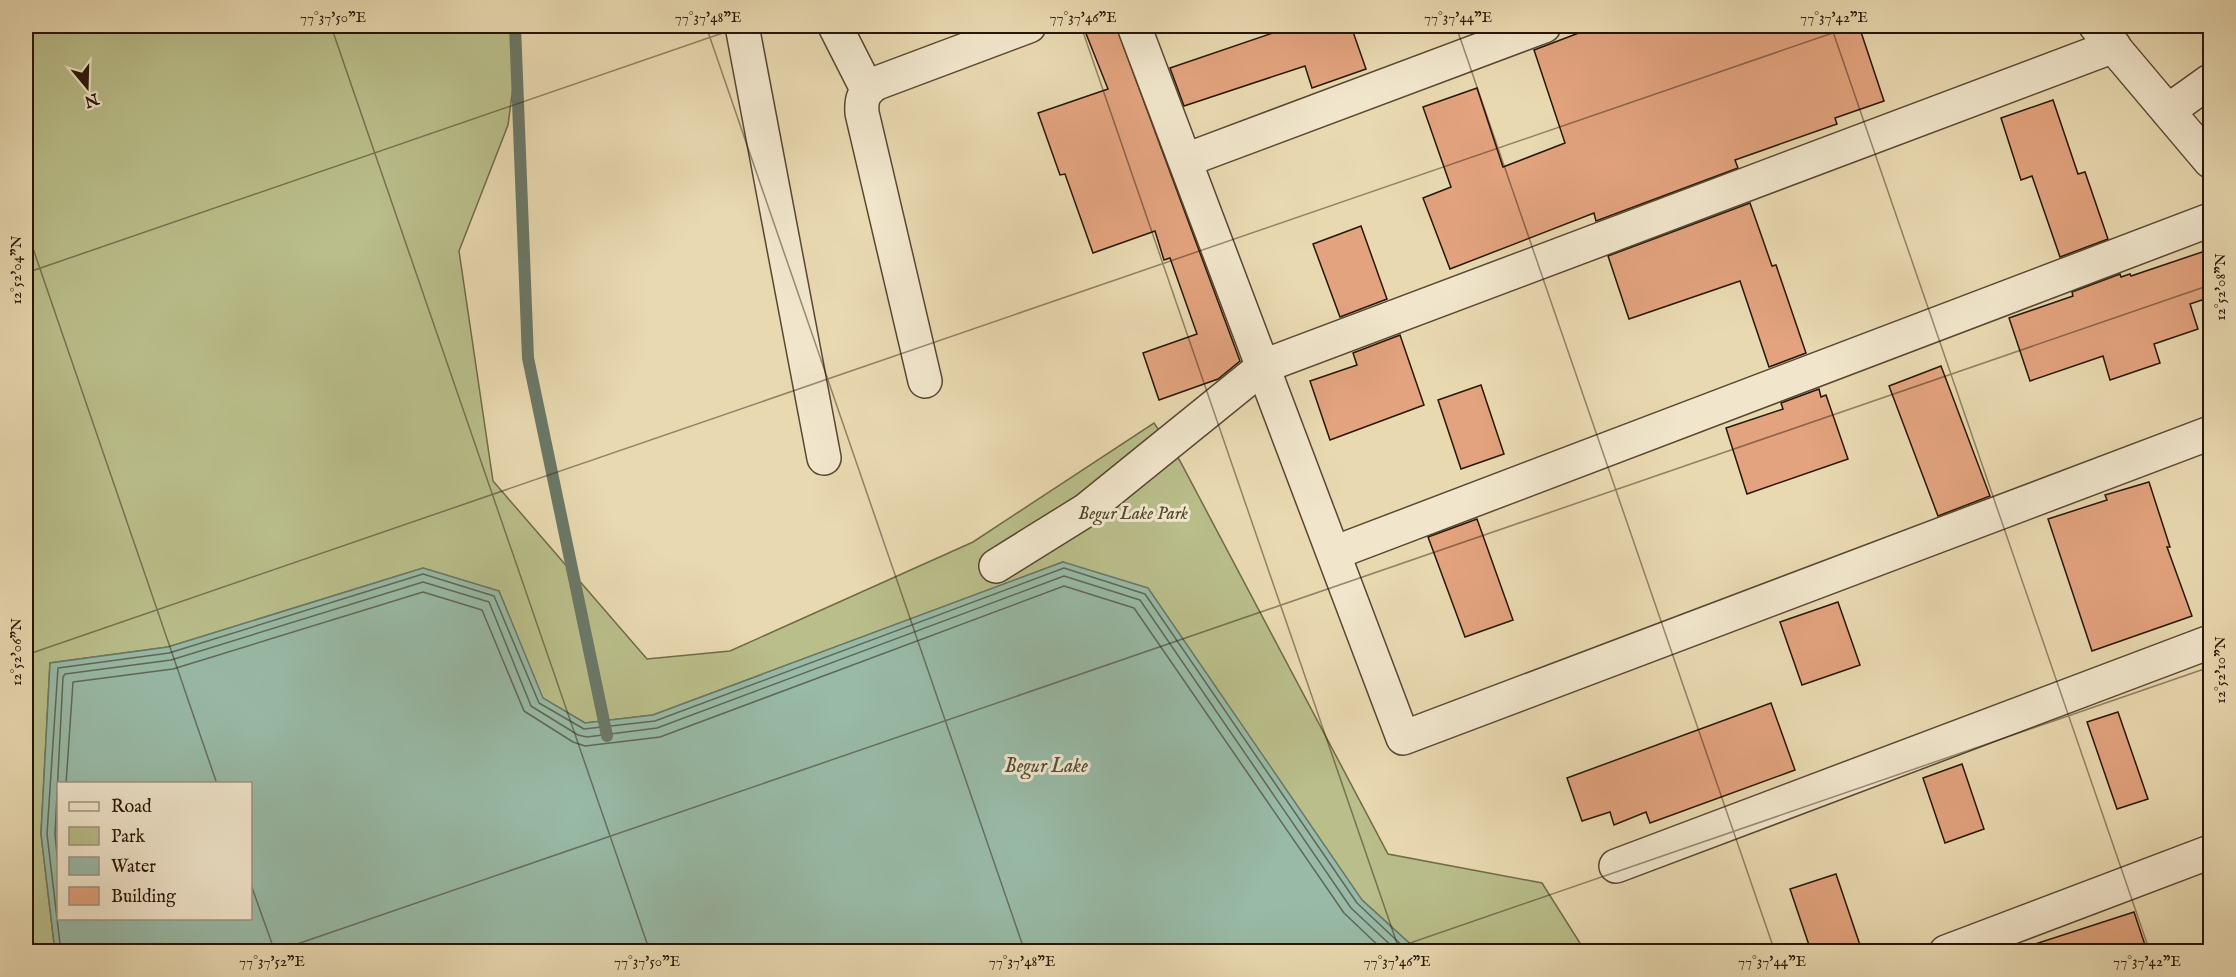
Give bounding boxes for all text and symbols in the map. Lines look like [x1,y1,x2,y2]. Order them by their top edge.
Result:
text: 77°37'50"E [300,8,366,27]
text: 77°37'48"E [675,8,741,27]
text: 77°37'46"E [1049,8,1117,27]
text: 77°37'44"E [1424,8,1492,27]
text: 77°37'42"E [1800,8,1868,27]
north arrow [57,57,117,117]
text: N [81,87,102,111]
text: 12°52'04"N [7,235,26,305]
text: 12°52'08"N [2211,253,2230,321]
park label: Begur Lake Park [1078,503,1188,526]
text: 12°52'06"N [7,618,26,686]
text: 12°52'10"N [2211,636,2230,704]
water label: Begur Lake [1004,754,1088,780]
legend [57,782,252,920]
text: Road [111,796,152,819]
text: Park [111,826,146,849]
text: Water [111,856,156,879]
text: Building [111,886,176,909]
text: 77°37'52"E [239,952,305,971]
text: 77°37'50"E [614,952,680,971]
text: 77°37'48"E [989,952,1055,971]
text: 77°37'46"E [1363,952,1431,971]
text: 77°37'44"E [1738,952,1806,971]
text: 77°37'42"E [2113,952,2181,971]

